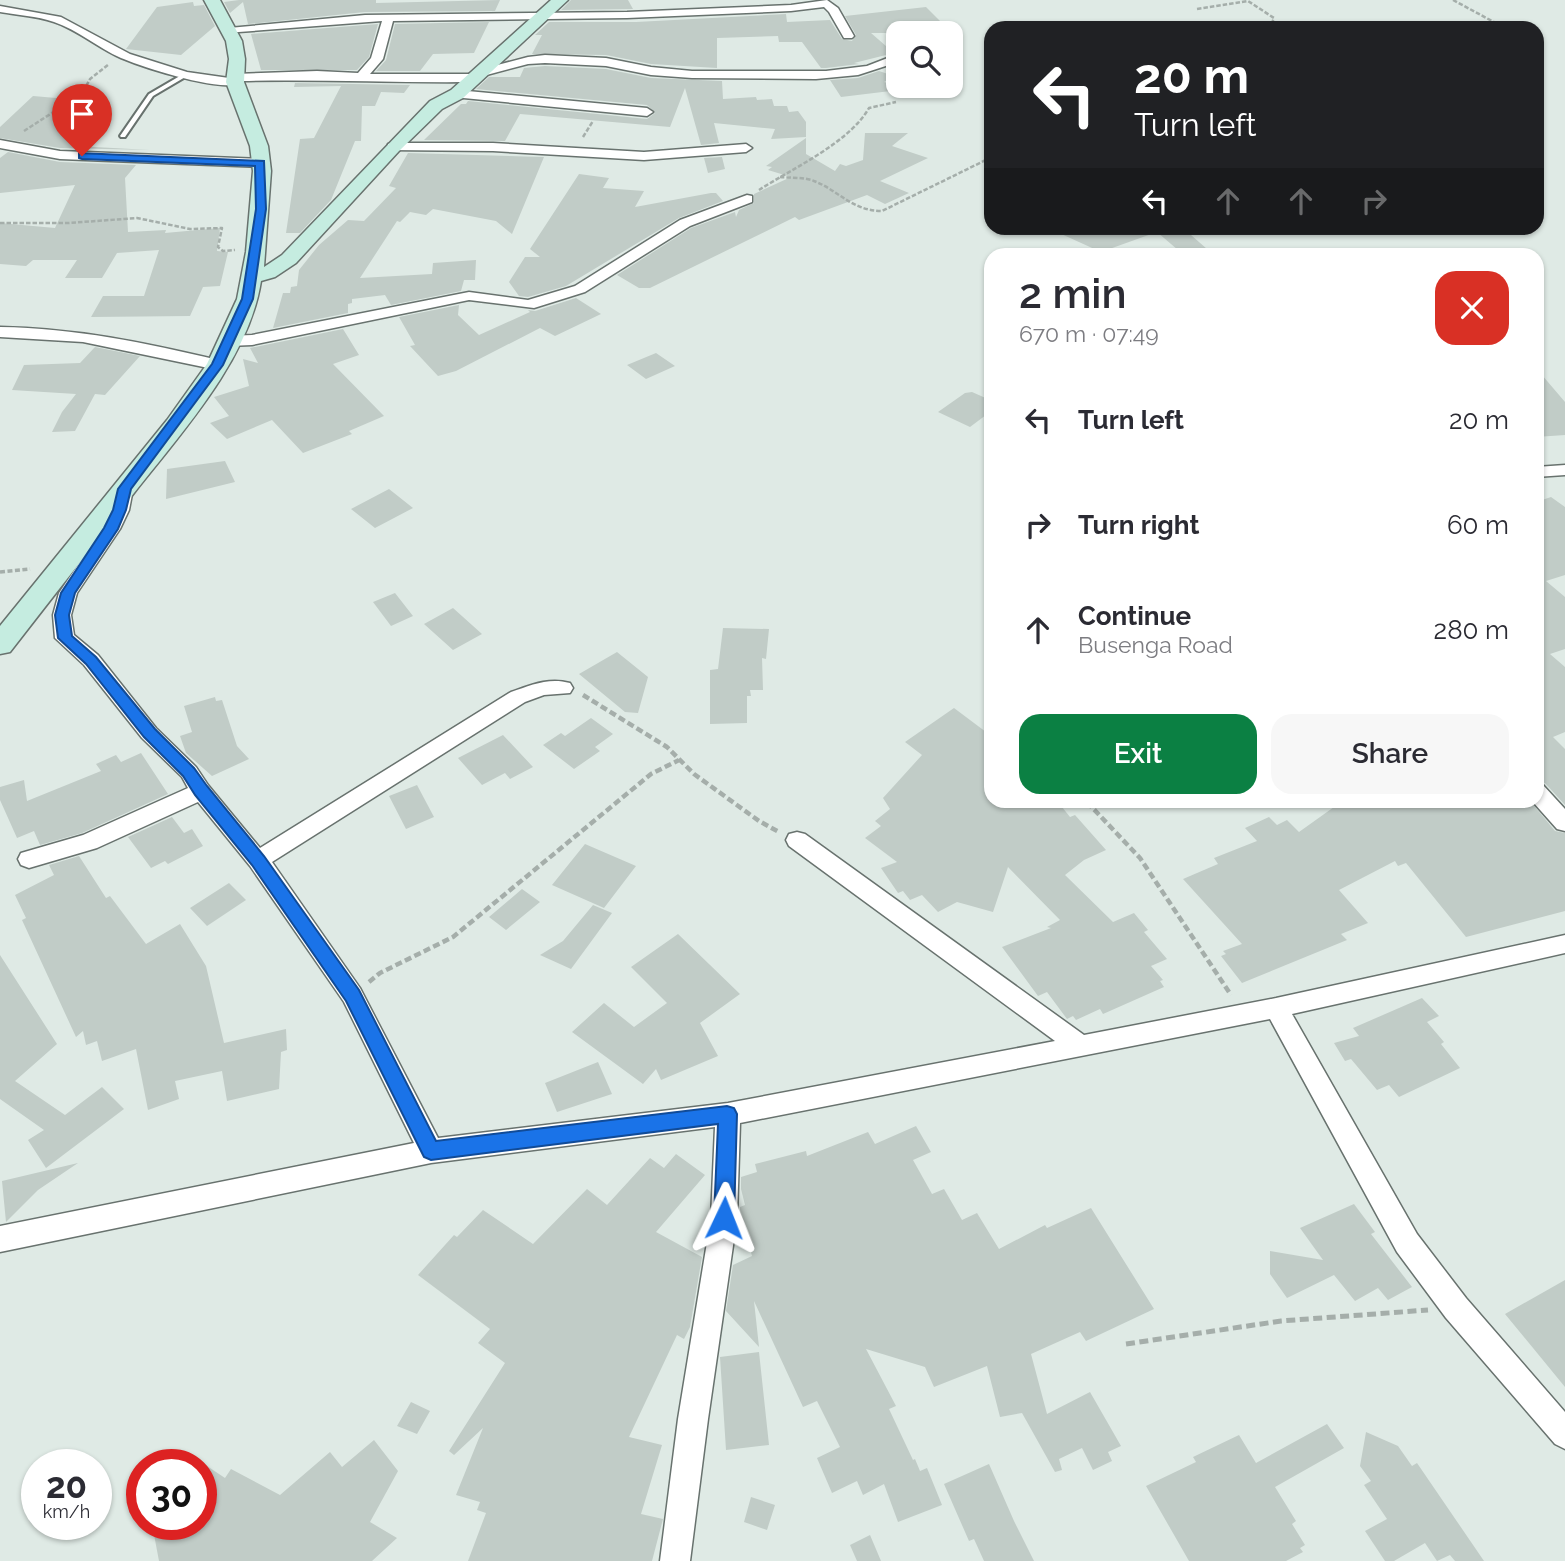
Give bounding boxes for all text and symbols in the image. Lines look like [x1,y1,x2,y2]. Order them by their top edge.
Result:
map controls [886,21,963,98]
button: search [886,21,963,98]
text: 20 m [1134,47,1249,104]
icon: left [1019,49,1110,140]
pin [52,84,112,156]
icon: arrive [63,95,101,133]
text: Turn left [1134,106,1256,143]
icon: left [1136,182,1174,220]
icon: ahead [1209,182,1247,220]
icon: ahead [1282,182,1320,220]
icon: right [1355,182,1393,220]
text: 2 min [1019,269,1127,318]
button: close [1435,271,1509,345]
text: 670 m · 07:49 [1019,320,1159,347]
icon: left [1019,401,1057,439]
text: Turn left [1078,405,1184,435]
text: 20 m [1449,405,1509,435]
icon: right [1019,506,1057,544]
text: Turn right [1078,510,1199,540]
text: 60 m [1447,510,1509,540]
text: Continue [1078,601,1191,631]
icon: ahead [1019,611,1057,649]
text: 280 m [1434,615,1509,645]
text: Busenga Road [1078,631,1233,658]
button: Exit [1019,714,1257,794]
button: Share [1271,714,1509,794]
position arrow [687,1181,761,1255]
speed limit sign: 30 [126,1449,217,1540]
text: 20 [46,1465,87,1506]
text: km/h [43,1501,90,1522]

